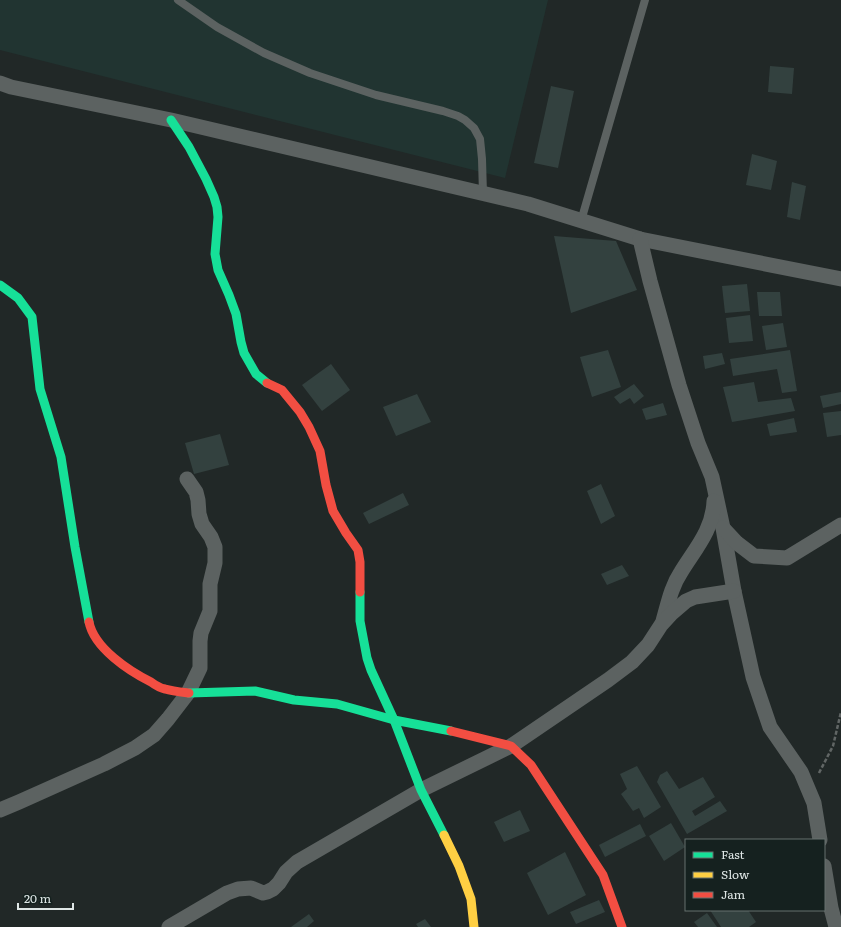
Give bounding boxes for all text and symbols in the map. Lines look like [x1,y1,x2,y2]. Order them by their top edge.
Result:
legend [685,839,825,911]
text: Fast [721,845,745,863]
text: Slow [721,865,750,883]
scale bar [18,885,73,911]
text: Jam [721,885,746,903]
text: 20 m [24,889,51,907]

